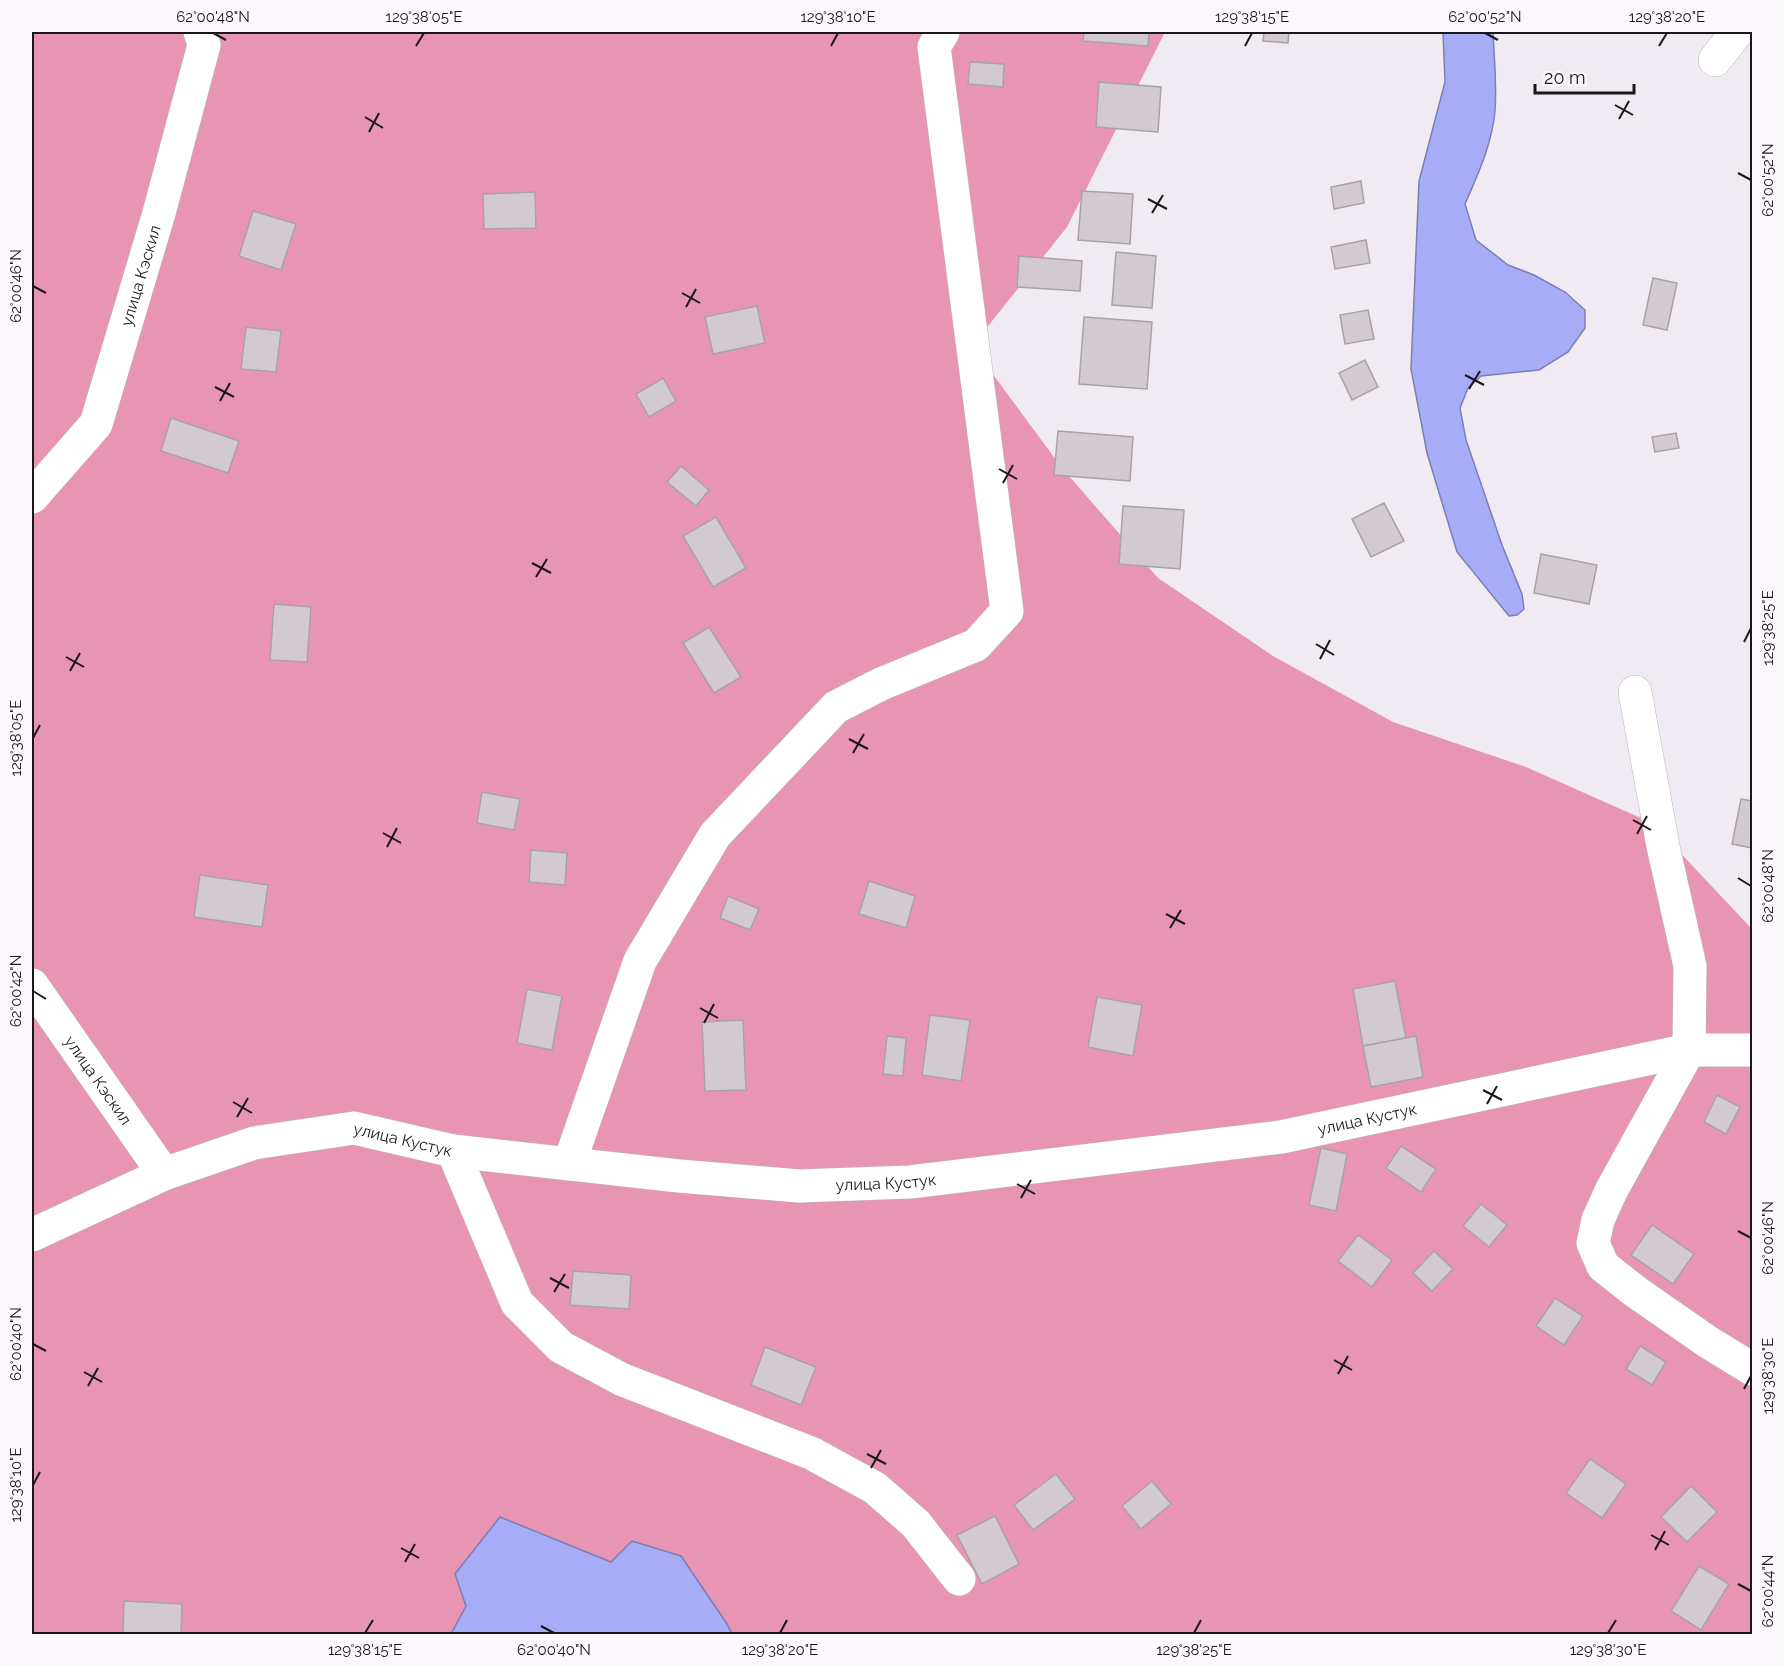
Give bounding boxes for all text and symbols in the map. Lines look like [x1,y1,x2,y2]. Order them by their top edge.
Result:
text: 62°00'48"N [176,8,250,26]
text: 129°38'05"E [386,8,462,26]
text: 129°38'10"E [800,8,876,26]
text: 129°38'15"E [1215,8,1289,26]
text: 62°00'52"N [1448,8,1522,26]
text: 129°38'20"E [1629,8,1705,26]
scale bar [1535,57,1634,95]
text: 20 m [1544,67,1586,88]
text: 62°00'52"N [1759,143,1777,217]
street label: улица Кэскил [116,223,164,328]
text: 62°00'46"N [7,249,25,323]
text: 129°38'25"E [1759,590,1777,666]
text: 129°38'05"E [7,700,25,776]
text: 62°00'48"N [1759,849,1777,923]
text: 62°00'42"N [7,955,25,1027]
street label: улица Кэскил [61,1032,136,1128]
street label: улица Кустук [1316,1099,1418,1138]
street label: улица Кустук [352,1119,454,1160]
street label: улица Кустук [835,1169,937,1194]
text: 62°00'46"N [1759,1201,1777,1275]
text: 62°00'40"N [7,1307,25,1381]
text: 129°38'30"E [1759,1338,1777,1414]
text: 129°38'10"E [7,1447,25,1523]
text: 62°00'44"N [1759,1555,1777,1627]
text: 129°38'15"E [328,1641,402,1659]
text: 62°00'40"N [517,1641,591,1659]
text: 129°38'20"E [742,1641,818,1659]
text: 129°38'25"E [1156,1641,1232,1659]
text: 129°38'30"E [1570,1641,1646,1659]

